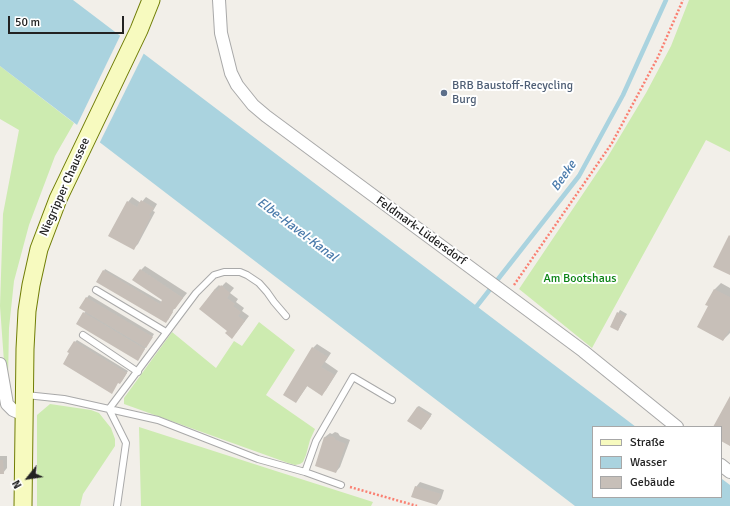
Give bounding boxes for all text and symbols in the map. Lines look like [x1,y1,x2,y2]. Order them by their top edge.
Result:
scale bar [10,8,126,34]
text: 50 m [15,15,40,30]
place label: BRB Baustoff-Recycling Burg [452,79,573,107]
marker: BRB Baustoff-Recycling Burg [439,88,449,98]
street label: Niegripper Chaussee [37,135,93,239]
water label: Beeke [548,158,580,194]
street label: Feldmark-Lüdersdorf [373,194,469,268]
water label: Elbe-Havel-Kanal [254,195,340,265]
park label: Am Bootshaus [543,272,617,286]
legend [592,426,722,498]
text: Straße [630,435,665,450]
text: Wasser [630,455,667,470]
north arrow [8,458,48,498]
text: Gebäude [630,475,675,490]
text: N [10,478,25,491]

